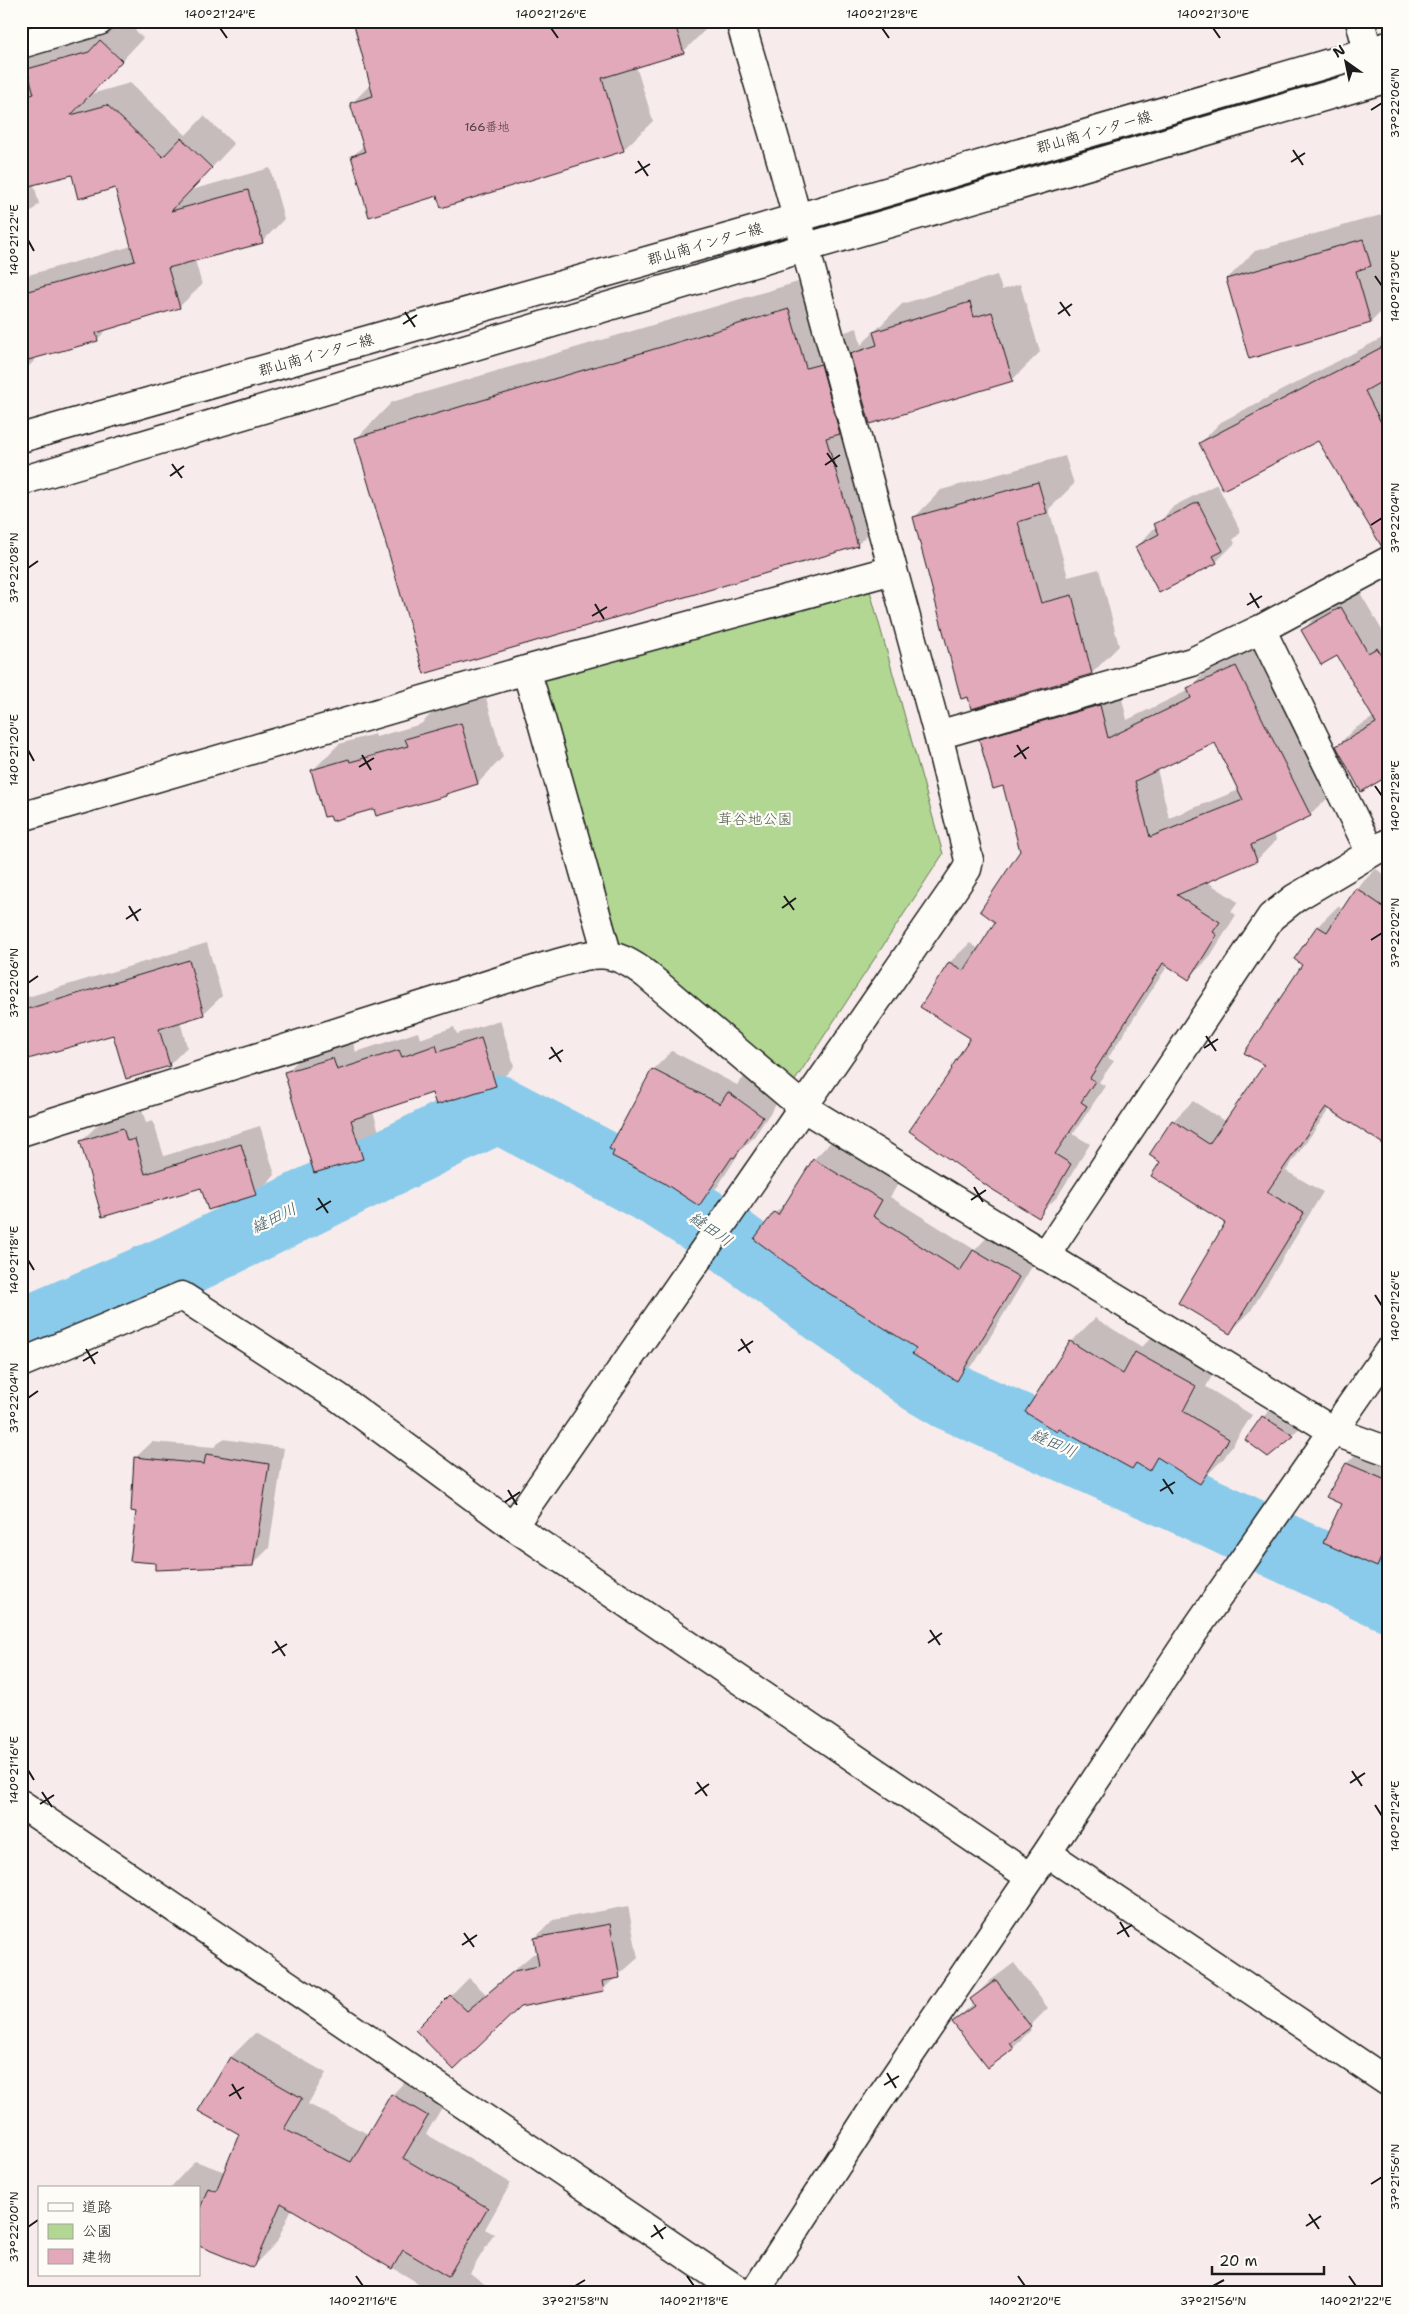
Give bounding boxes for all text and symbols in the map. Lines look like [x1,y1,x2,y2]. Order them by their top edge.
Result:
text: 140°21'24"E [184,6,256,22]
text: 140°21'26"E [516,6,586,22]
text: 140°21'28"E [846,6,918,22]
text: 140°21'30"E [1177,6,1249,22]
north arrow [1322,38,1372,88]
text: N [1329,41,1348,62]
text: 37°22'06"N [1387,68,1403,138]
street label: 郡山南インター線 [1034,106,1154,158]
house number: 166番地 [464,119,510,135]
text: 140°21'22"E [6,204,22,276]
street label: 郡山南インター線 [645,218,765,270]
text: 140°21'30"E [1387,250,1403,322]
street label: 郡山南インター線 [256,329,376,381]
text: 37°22'04"N [1387,483,1403,553]
text: 37°22'08"N [6,532,22,604]
text: 140°21'20"E [6,714,22,786]
text: 140°21'28"E [1387,760,1403,832]
park label: 茸谷地公園 [717,809,793,829]
text: 37°22'02"N [1387,898,1403,968]
text: 37°22'06"N [6,948,22,1018]
water label: 縫田川 [248,1198,300,1238]
water label: 縫田川 [685,1207,737,1251]
text: 140°21'18"E [6,1226,22,1294]
text: 140°21'26"E [1387,1271,1403,1341]
text: 37°22'04"N [6,1363,22,1433]
water label: 縫田川 [1028,1424,1080,1462]
text: 140°21'16"E [6,1736,22,1804]
text: 140°21'24"E [1387,1780,1403,1852]
text: 37°21'56"N [1387,2144,1403,2210]
legend [38,2186,200,2276]
text: 37°22'00"N [6,2191,22,2263]
text: 道路 [82,2197,112,2217]
text: 公園 [82,2221,112,2241]
scale bar [1212,2244,1324,2276]
text: 建物 [82,2247,112,2267]
text: 20 m [1219,2251,1258,2271]
text: 140°21'16"E [329,2293,397,2309]
text: 37°21'58"N [541,2293,609,2309]
text: 140°21'18"E [660,2293,728,2309]
text: 140°21'20"E [989,2293,1061,2309]
text: 37°21'56"N [1180,2293,1246,2309]
text: 140°21'22"E [1320,2293,1392,2309]

